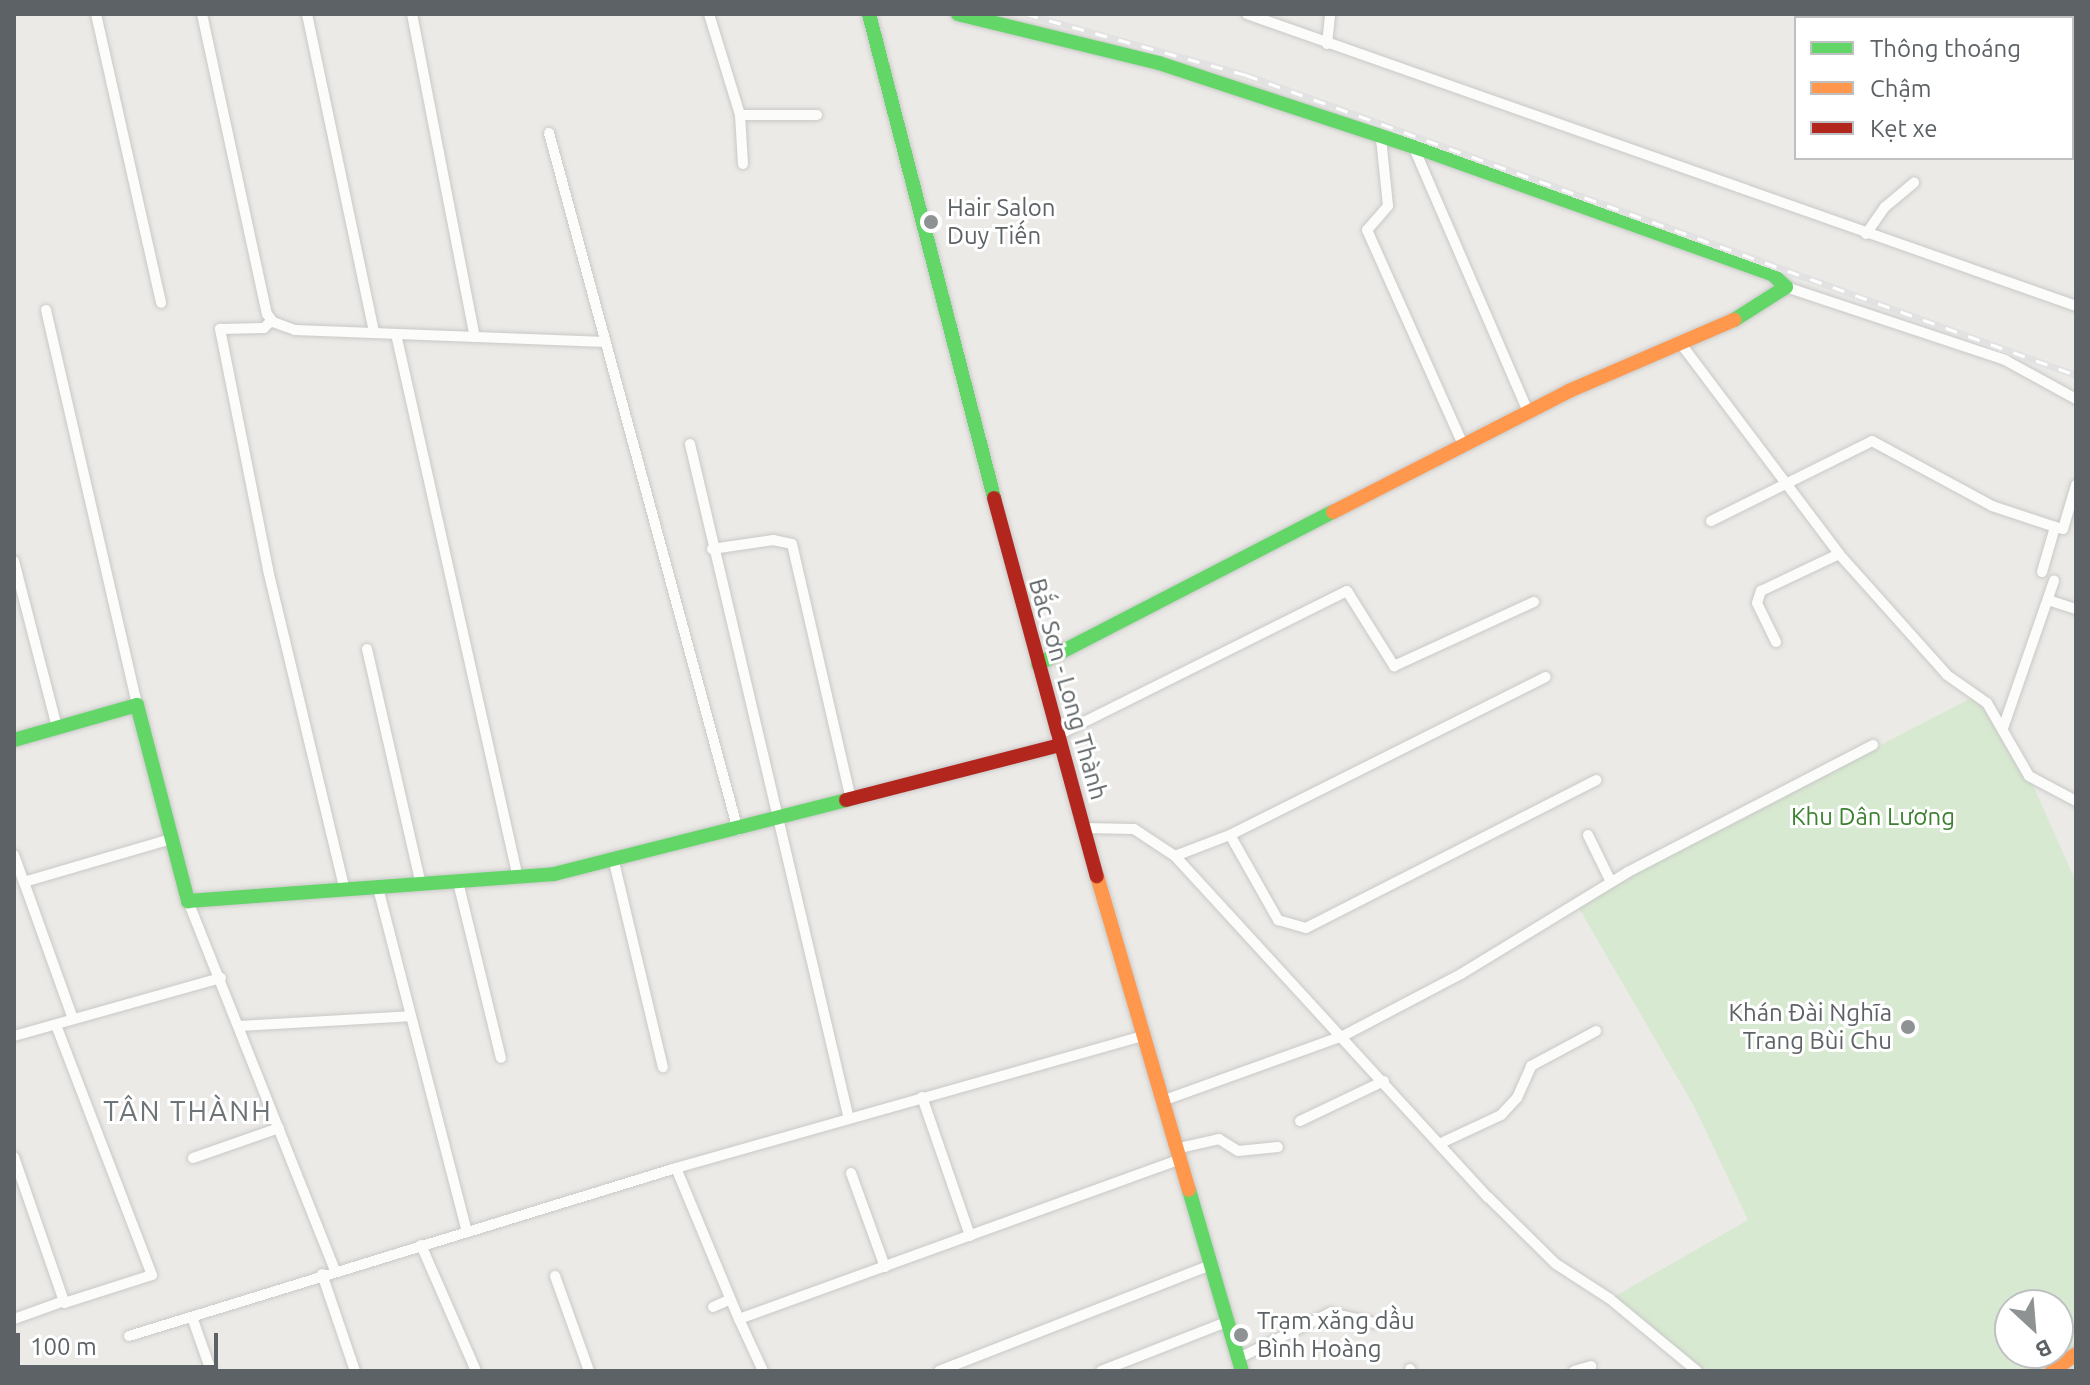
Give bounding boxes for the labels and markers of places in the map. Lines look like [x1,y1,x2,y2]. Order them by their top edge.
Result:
place label: Hair Salon Duy Tiến [947,194,1055,250]
marker: Hair Salon Duy Tiến [922,213,940,231]
place label: Khán Đài Nghĩa Trang Bùi Chu [1728,999,1892,1055]
marker: Khán Đài Nghĩa Trang Bùi Chu [1899,1018,1917,1036]
place label: Trạm xăng dầu Bình Hoàng [1257,1307,1415,1363]
marker: Trạm xăng dầu Bình Hoàng [1232,1326,1250,1344]

